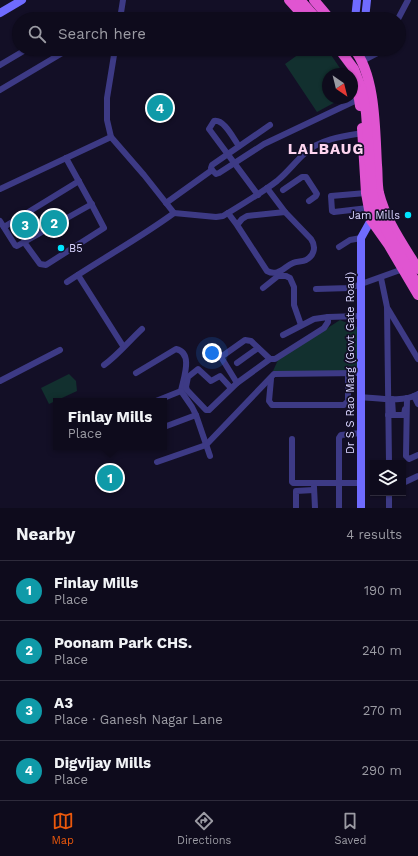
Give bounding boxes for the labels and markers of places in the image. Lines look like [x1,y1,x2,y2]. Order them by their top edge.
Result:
pin: 4 [147,93,173,123]
pin: 2 [41,208,67,238]
place label: Jam Mills [349,209,400,222]
pin: 3 [12,210,38,240]
marker: Jam Mills [403,210,413,220]
place label: B5 [69,242,83,255]
marker: B5 [56,243,66,253]
pin: 1 [97,463,123,493]

